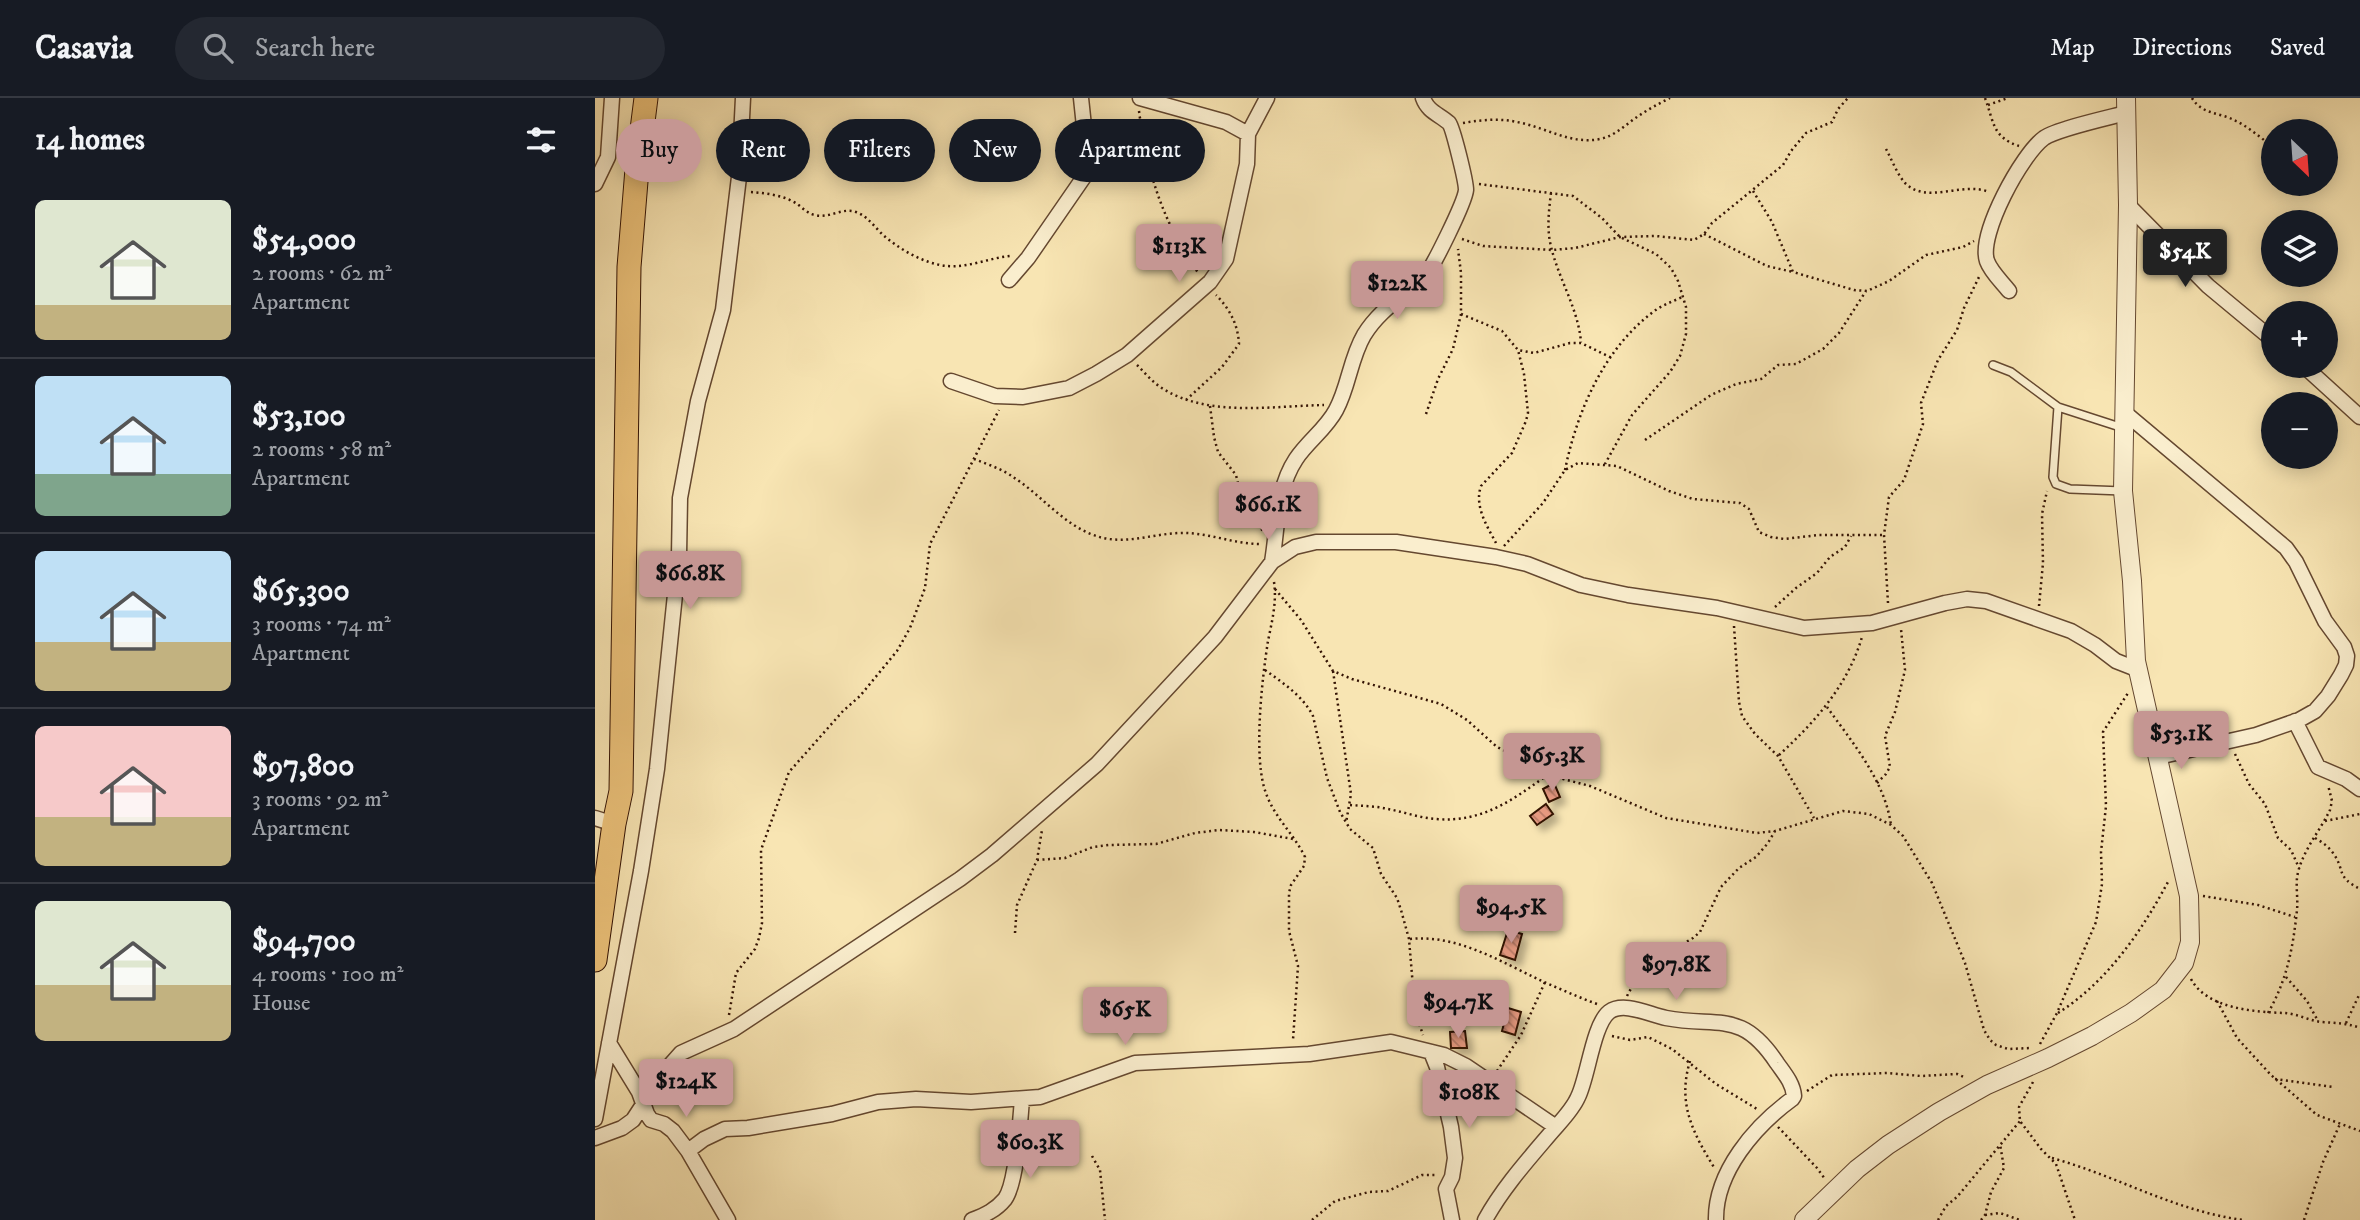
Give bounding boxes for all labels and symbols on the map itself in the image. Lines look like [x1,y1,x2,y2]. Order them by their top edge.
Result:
north arrow [2261,119,2338,196]
pin: $113K [1130,225,1228,284]
pin: $54K [2144,230,2226,289]
pin: $122K [1348,262,1446,321]
pin: $66.1K [1211,482,1325,542]
pin: $66.8K [633,552,747,611]
pin: $53.1K [2124,712,2238,771]
pin: $65.3K [1495,734,1609,793]
pin: $94.5K [1454,886,1568,945]
pin: $97.8K [1619,942,1733,1002]
pin: $94.7K [1401,981,1515,1040]
pin: $65K [1084,988,1166,1047]
pin: $124K [637,1060,735,1119]
pin: $108K [1420,1070,1518,1130]
pin: $60.3K [973,1121,1087,1180]

